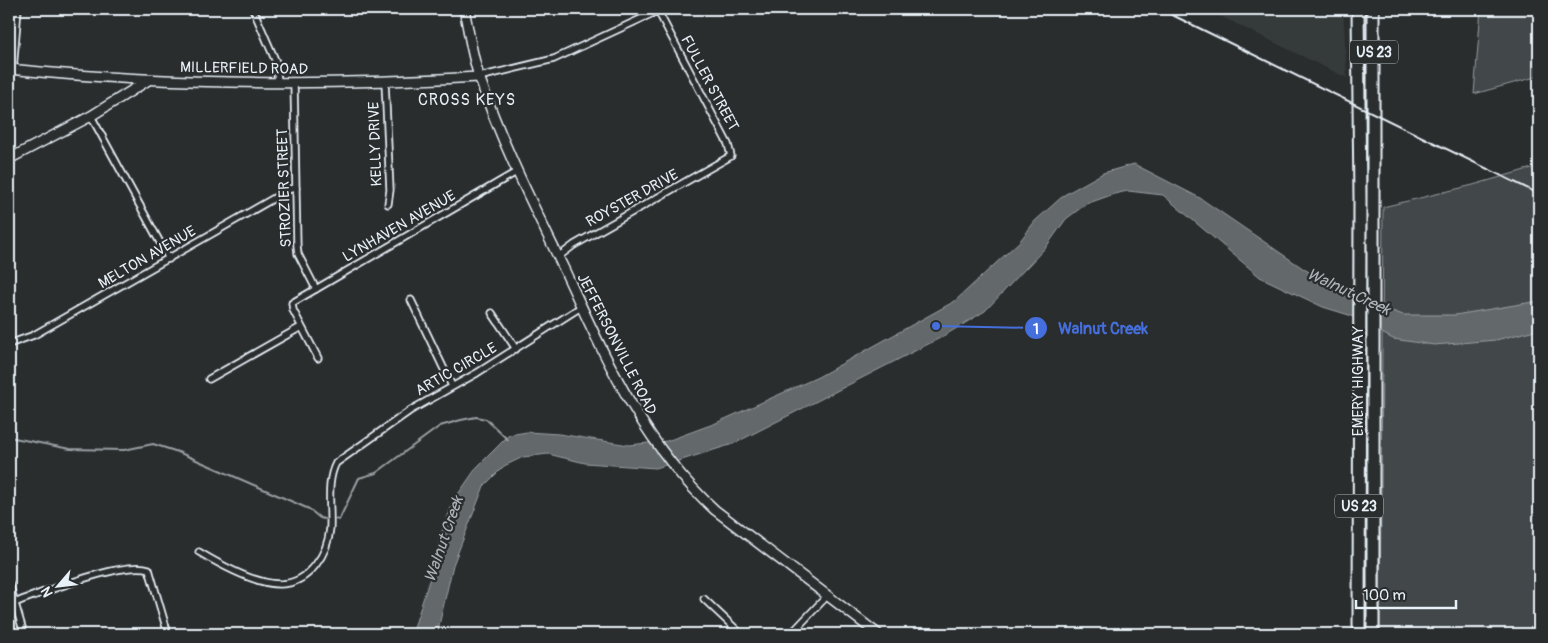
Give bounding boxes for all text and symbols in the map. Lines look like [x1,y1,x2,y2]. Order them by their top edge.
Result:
street label: FULLER STREET [676,32,743,134]
road number: US 23 [1350,41,1398,64]
street label: MILLERFIELD ROAD [180,58,308,79]
district label: CROSS KEYS [418,90,516,110]
street label: KELLY DRIVE [365,101,386,187]
street label: STROZIER STREET [273,128,296,248]
street label: ROYSTER DRIVE [583,165,682,232]
street label: LYNHAVEN AVENUE [339,186,460,267]
street label: MELTON AVENUE [95,222,200,293]
water label: Walnut Creek [1304,264,1395,320]
street label: JEFFERSONVILLE ROAD [573,270,661,418]
callout: Walnut Creek [1023,313,1158,344]
text: Walnut Creek [1058,319,1148,339]
text: 1 [1033,320,1039,339]
street label: EMERY HIGHWAY [1349,326,1368,436]
street label: ARTIC CIRCLE [412,338,501,400]
water label: Walnut Creek [420,492,468,585]
road number: US 23 [1335,494,1383,518]
north arrow [32,560,82,610]
scale bar [1356,578,1456,610]
text: N [37,584,57,600]
text: 100 m [1363,586,1406,605]

